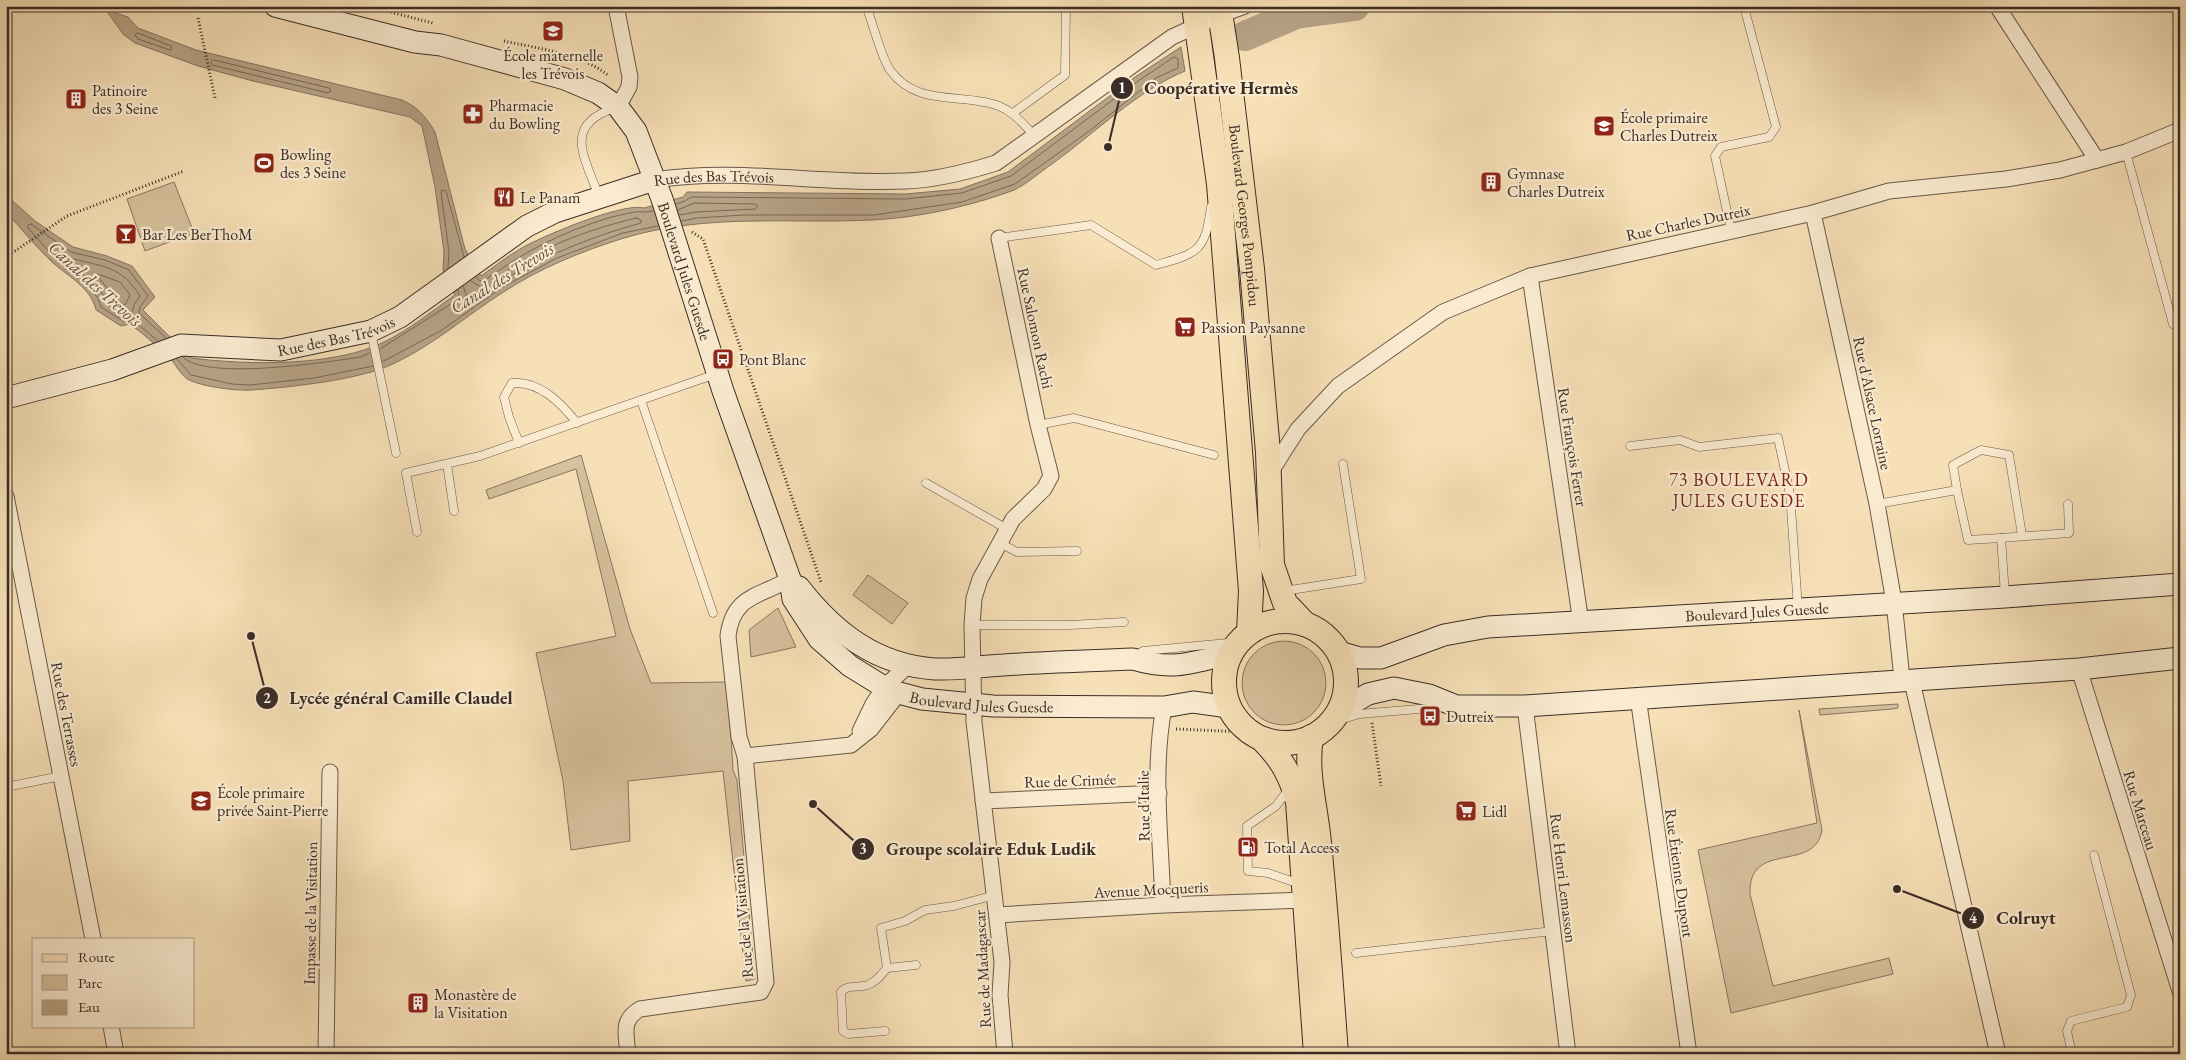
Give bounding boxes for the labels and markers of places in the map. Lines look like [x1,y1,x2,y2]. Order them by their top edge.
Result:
school or university icon: École maternelle les Trévois [541,19,565,43]
place label: École maternelle les Trévois [503,45,603,84]
callout: Coopérative Hermès [1109,72,1308,105]
place label: Patinoire des 3 Seine [92,80,158,119]
building icon: Patinoire des 3 Seine [64,87,88,111]
place label: Pharmacie du Bowling [489,95,561,134]
pharmacy icon: Pharmacie du Bowling [461,102,485,126]
place label: École primaire Charles Dutreix [1620,107,1718,146]
school or university icon: École primaire Charles Dutreix [1592,114,1616,138]
place label: Bowling des 3 Seine [280,144,346,183]
sports icon: Bowling des 3 Seine [252,151,276,175]
place label: Gymnase Charles Dutreix [1507,163,1605,202]
building icon: Gymnase Charles Dutreix [1479,170,1503,194]
restaurant icon: Le Panam [492,185,516,209]
place label: Le Panam [520,187,581,208]
bar icon: Bar Les BerThoM [114,222,138,246]
place label: Bar Les BerThoM [142,224,253,245]
supermarket icon: Passion Paysanne [1173,315,1197,339]
place label: Passion Paysanne [1201,317,1305,338]
bus stop icon: Pont Blanc [711,347,735,371]
place label: Pont Blanc [739,349,806,370]
callout: Lycée général Camille Claudel [255,681,523,714]
bus stop icon: Dutreix [1418,704,1442,728]
place label: Dutreix [1446,706,1494,727]
place label: École primaire privée Saint-Pierre [217,782,328,821]
school or university icon: École primaire privée Saint-Pierre [189,789,213,813]
supermarket icon: Lidl [1454,799,1478,823]
place label: Lidl [1482,801,1507,822]
callout: Groupe scolaire Eduk Ludik [851,832,1106,865]
fuel station icon: Total Access [1236,835,1260,859]
place label: Total Access [1264,837,1339,858]
callout: Colruyt [1961,901,2065,934]
place label: Monastère de la Visitation [434,984,516,1023]
building icon: Monastère de la Visitation [406,991,430,1015]

